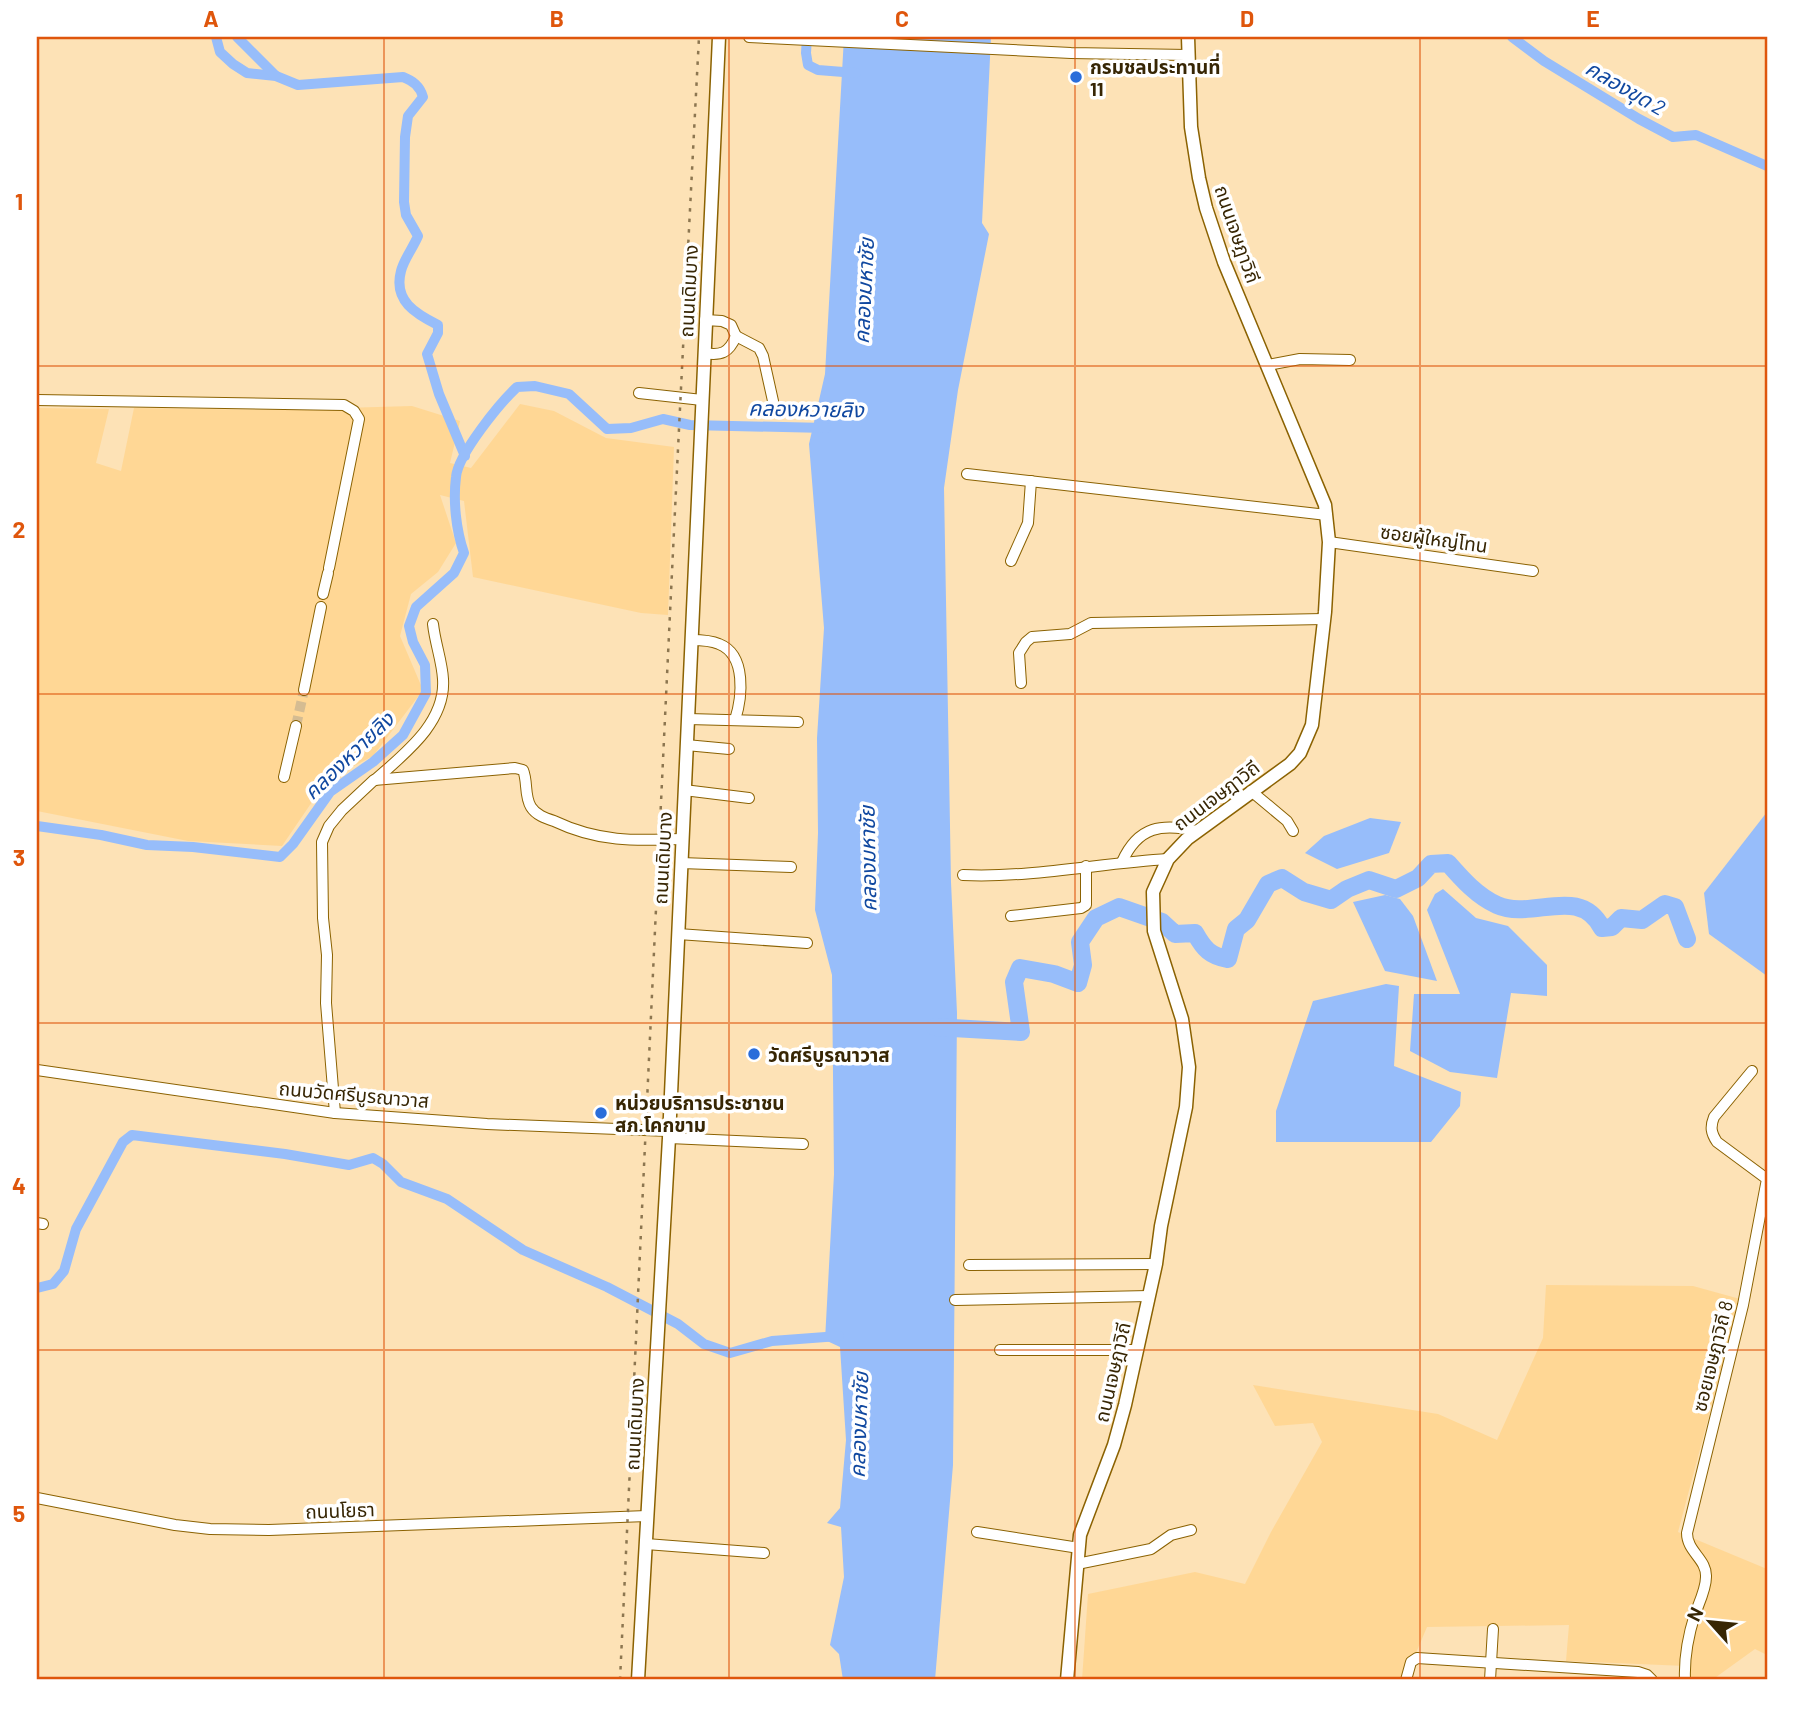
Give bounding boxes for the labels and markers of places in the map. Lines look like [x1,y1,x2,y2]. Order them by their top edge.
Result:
place label: กรมชลประทานที่ 11 [1090,53,1220,100]
marker: กรมชลประทานที่ 11 [1068,69,1084,85]
place label: วัดศรีบูรณาวาส [768,1043,890,1067]
marker: วัดศรีบูรณาวาส [746,1046,762,1062]
place label: หน่วยบริการประชาชน สภ.โคกขาม [615,1091,785,1136]
marker: หน่วยบริการประชาชน สภ.โคกขาม [593,1105,609,1121]

